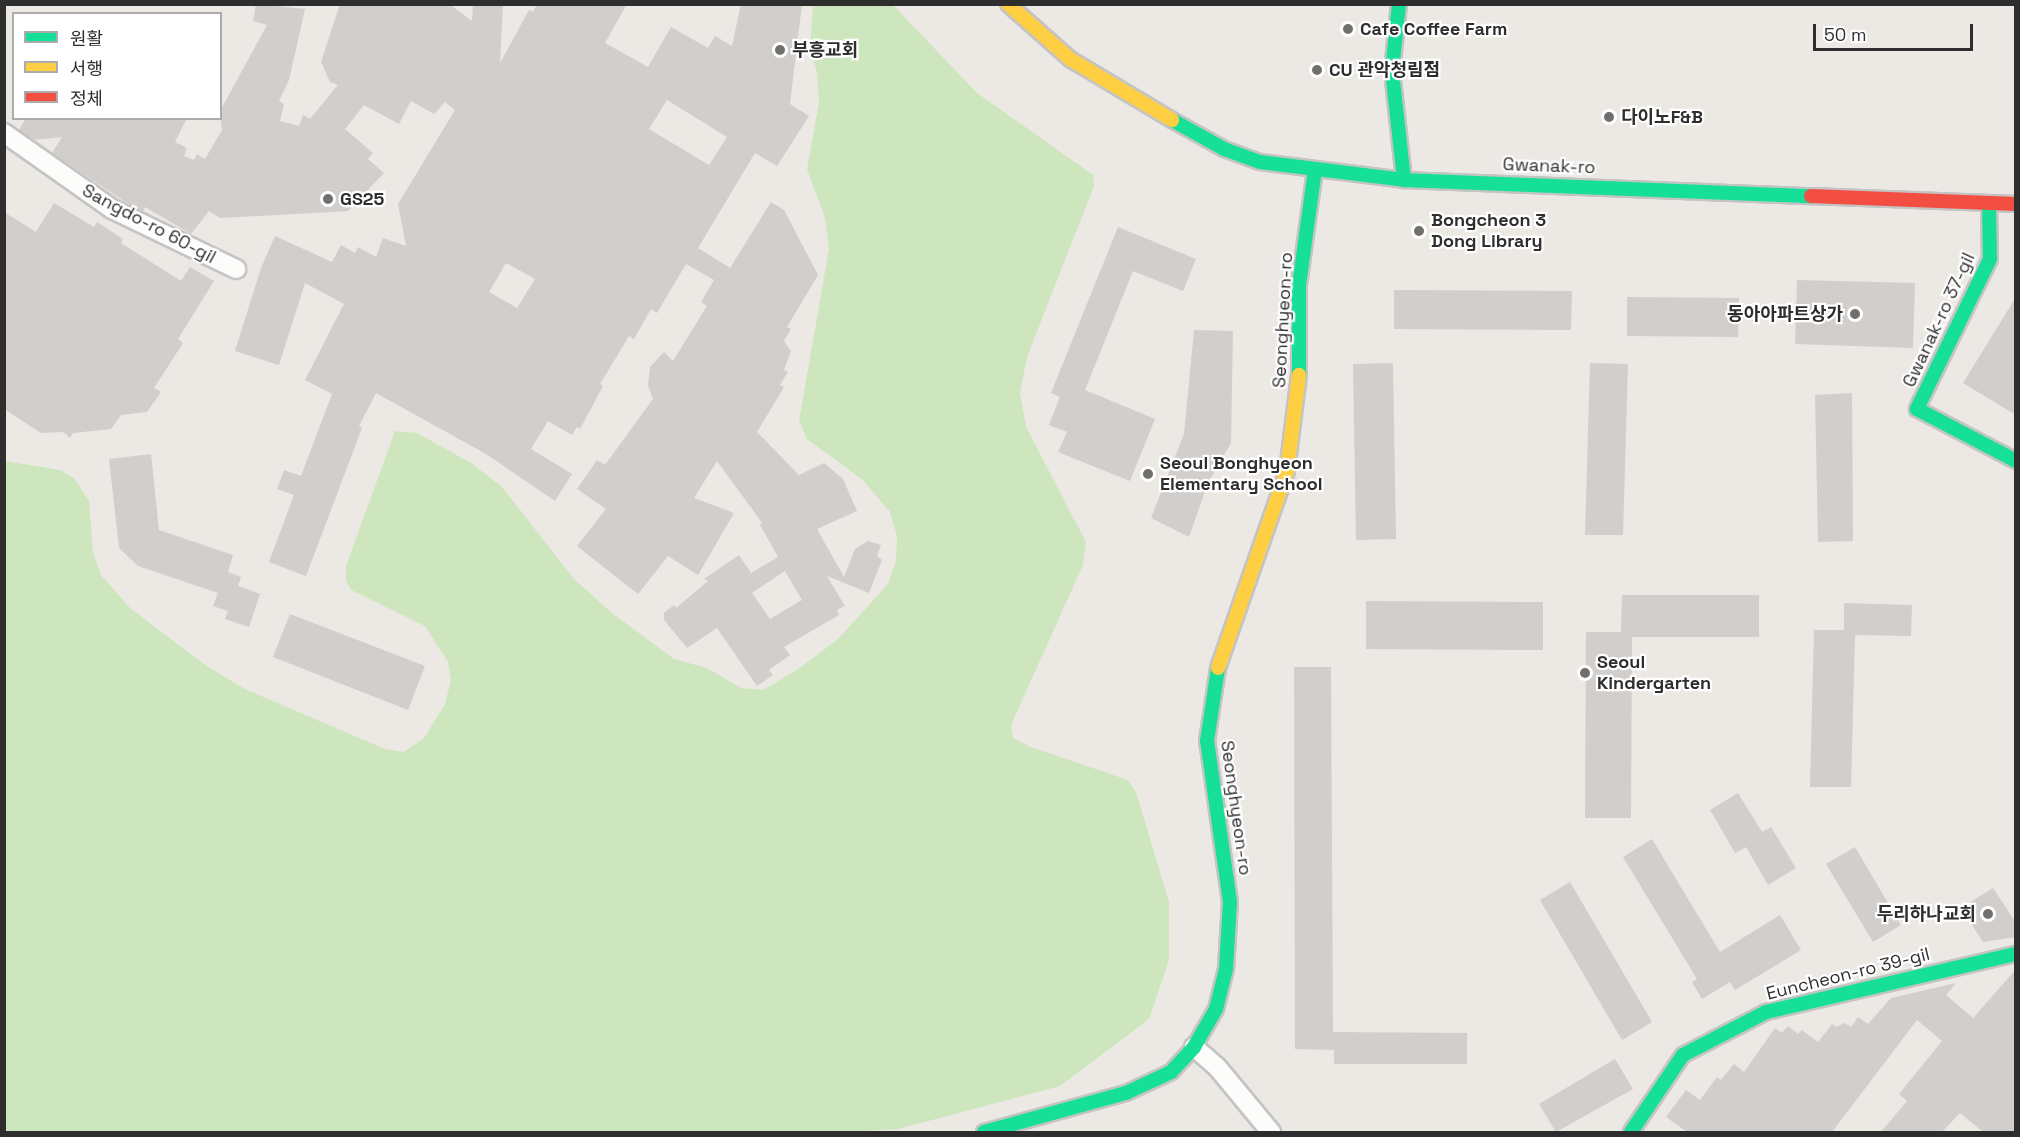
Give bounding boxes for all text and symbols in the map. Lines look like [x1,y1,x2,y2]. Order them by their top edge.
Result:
legend [12,12,222,120]
scale bar [1816,12,1976,50]
place label: Cafe Coffee Farm [1360,18,1507,40]
marker: Cafe Coffee Farm [1341,22,1355,36]
text: 50 m [1824,23,1866,46]
text: 원활 [70,27,103,50]
place label: 부흥교회 [792,39,858,61]
marker: 부흥교회 [773,43,787,57]
text: 서행 [70,57,103,80]
place label: CU 관악청림점 [1329,59,1440,81]
marker: CU 관악청림점 [1310,63,1324,77]
text: 정체 [70,87,103,110]
place label: 다이노F&B [1621,106,1703,128]
marker: 다이노F&B [1602,110,1616,124]
street label: Gwanak-ro [1502,154,1596,178]
street label: Sangdo-ro 60-gil [78,180,220,268]
place label: GS25 [340,188,384,210]
marker: GS25 [321,192,335,206]
place label: Bongcheon 3 Dong Library [1431,210,1546,252]
marker: Bongcheon 3 Dong Library [1412,224,1426,238]
street label: Gwanak-ro 37-gil [1898,249,1980,391]
street label: Seonghyeon-ro [1269,252,1297,388]
place label: 동아아파트상가 [1727,303,1843,325]
marker: 동아아파트상가 [1848,307,1862,321]
place label: Seoul Bonghyeon Elementary School [1160,453,1323,496]
marker: Seoul Bonghyeon Elementary School [1141,467,1155,481]
place label: Seoul Kindergarten [1597,652,1711,694]
marker: Seoul Kindergarten [1578,666,1592,680]
street label: Seonghyeon-ro [1216,739,1256,877]
place label: 두리하나교회 [1877,903,1976,925]
marker: 두리하나교회 [1981,907,1995,921]
street label: Euncheon-ro 39-gil [1764,943,1932,1005]

